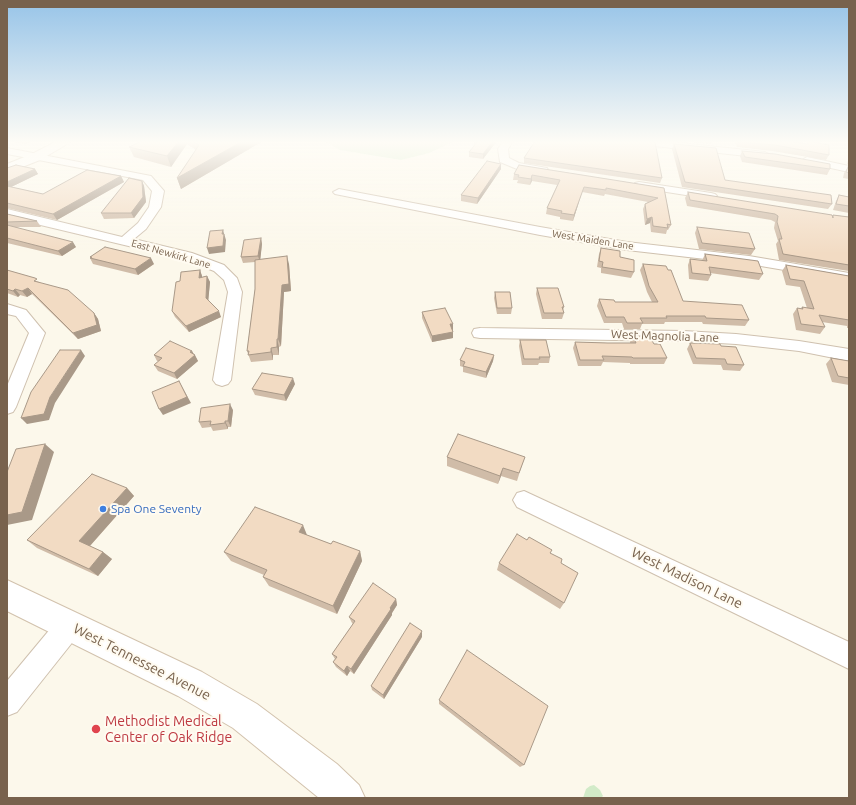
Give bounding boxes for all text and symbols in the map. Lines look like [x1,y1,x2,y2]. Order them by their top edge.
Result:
street label: West Maiden Lane [551,228,635,252]
street label: East Newkirk Lane [130,237,212,271]
street label: West Magnolia Lane [611,327,719,345]
place label: Spa One Seventy [111,502,201,516]
marker: Spa One Seventy [98,504,108,514]
street label: West Madison Lane [629,544,745,612]
street label: West Tennessee Avenue [71,620,213,704]
place label: Methodist Medical Center of Oak Ridge [105,713,232,746]
marker: Methodist Medical Center of Oak Ridge [90,723,102,735]

